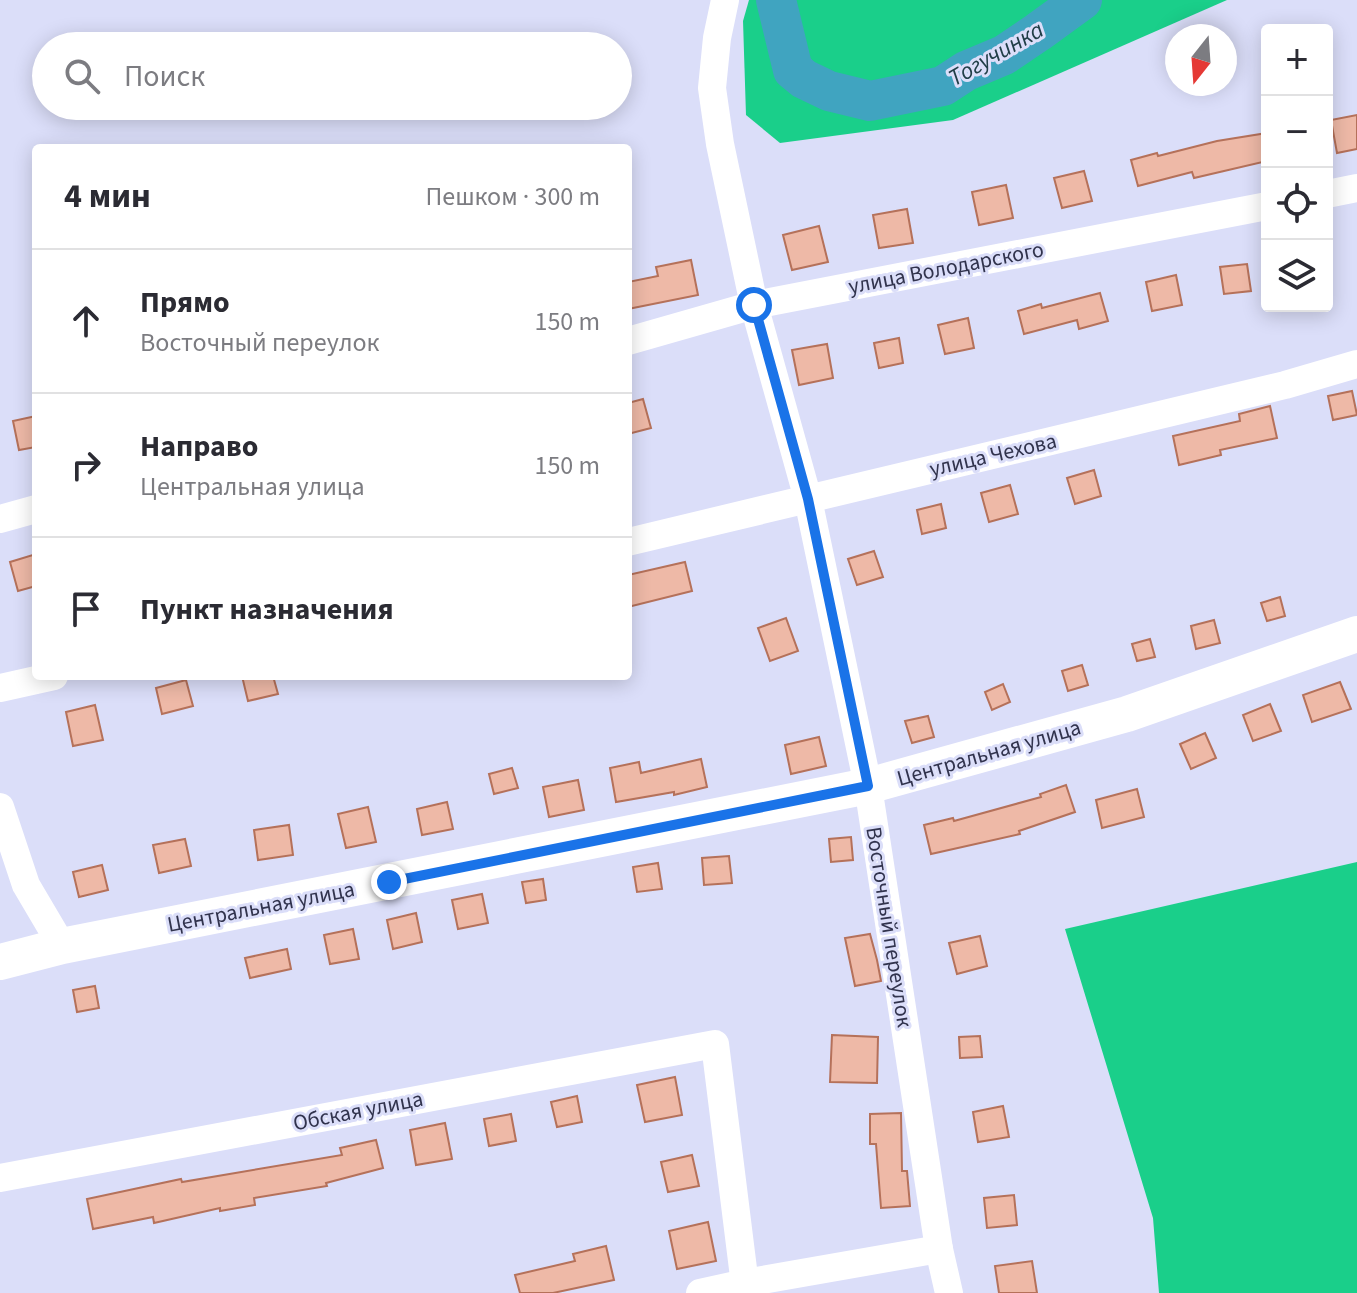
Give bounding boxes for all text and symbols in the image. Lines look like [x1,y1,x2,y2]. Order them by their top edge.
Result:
water label: Тогучинка [942,12,1050,95]
north arrow [1165,24,1237,96]
map controls [1261,24,1333,312]
button: + [1261,24,1333,96]
search box [32,32,632,120]
icon: search [60,54,104,98]
text: Поиск [124,55,205,98]
button: − [1261,96,1333,168]
button: locate [1261,168,1333,240]
text: 4 мин [64,172,151,221]
text: Пешком · 300 m [425,178,600,215]
street label: улица Володарского [846,233,1046,303]
button: layers [1261,240,1333,312]
text: Прямо [140,281,230,324]
route start [736,287,772,323]
icon: ahead [64,299,108,343]
text: 150 m [534,303,600,340]
text: Восточный переулок [140,324,379,361]
text: Направо [140,425,258,468]
street label: улица Чехова [926,425,1060,485]
icon: right [64,443,108,487]
text: 150 m [534,447,600,484]
text: Центральная улица [140,468,365,505]
icon: arrive [64,587,108,631]
text: Пункт назначения [140,588,394,631]
street label: Центральная улица [893,711,1085,795]
street label: Восточный переулок [857,824,921,1030]
route end [371,864,407,900]
street label: Центральная улица [165,873,357,941]
street label: Обская улица [290,1083,426,1139]

